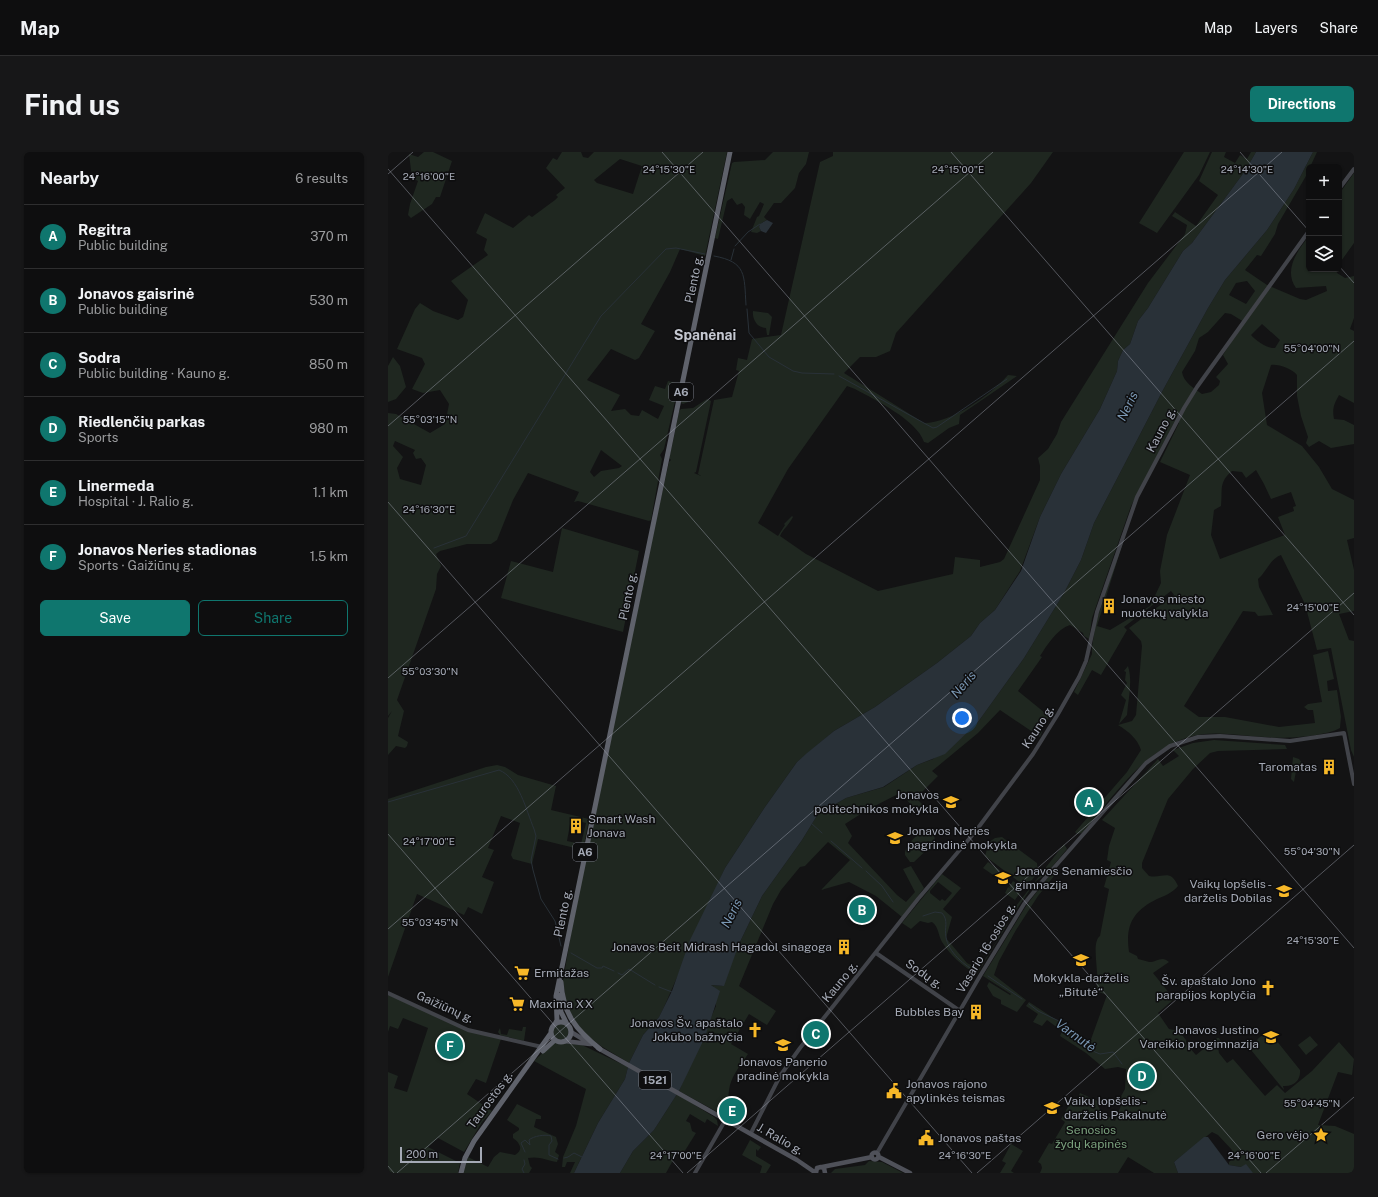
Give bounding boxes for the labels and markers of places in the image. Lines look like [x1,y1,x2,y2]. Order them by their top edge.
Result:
place label: Jonavos miesto nuotekų valykla [1121,592,1208,620]
building icon: Jonavos miesto nuotekų valykla [1100,597,1118,615]
building icon: Taromatas [1320,758,1338,776]
place label: Taromatas [1259,760,1317,774]
pin: A [1076,787,1102,817]
place label: Jonavos politechnikos mokykla [814,788,939,816]
school or university icon: Jonavos politechnikos mokykla [942,793,960,811]
place label: Smart Wash Jonava [588,812,655,840]
building icon: Smart Wash Jonava [567,817,585,835]
place label: Jonavos Neries pagrindinė mokykla [907,824,1017,852]
school or university icon: Jonavos Neries pagrindinė mokykla [886,829,904,847]
place label: Jonavos Senamiesčio gimnazija [1015,864,1132,892]
school or university icon: Jonavos Senamiesčio gimnazija [994,869,1012,887]
place label: Vaikų lopšelis - darželis Dobilas [1184,877,1272,905]
school or university icon: Vaikų lopšelis - darželis Dobilas [1275,882,1293,900]
pin: B [849,895,875,925]
building icon: Jonavos Beit Midrash Hagadol sinagoga [835,938,853,956]
place label: Jonavos Beit Midrash Hagadol sinagoga [612,940,832,954]
school or university icon: Mokykla-darželis „Bitutė“ [1072,951,1090,969]
supermarket icon: Ermitažas [513,964,531,982]
place label: Ermitažas [534,966,589,980]
place label: Mokykla-darželis „Bitutė“ [1033,971,1129,999]
place label: Šv. apaštalo Jono parapijos koplyčia [1156,974,1256,1002]
church icon: Šv. apaštalo Jono parapijos koplyčia [1259,979,1277,997]
supermarket icon: Maxima XX [508,995,526,1013]
place label: Maxima XX [529,997,593,1011]
building icon: Bubbles Bay [967,1003,985,1021]
place label: Bubbles Bay [895,1005,965,1019]
place label: Jonavos Šv. apaštalo Jokūbo bažnyčia [630,1016,743,1044]
pin: C [803,1019,829,1049]
church icon: Jonavos Šv. apaštalo Jokūbo bažnyčia [746,1021,764,1039]
place label: Jonavos Justino Vareikio progimnazija [1140,1023,1259,1051]
school or university icon: Jonavos Justino Vareikio progimnazija [1262,1028,1280,1046]
pin: F [437,1031,463,1061]
school or university icon: Jonavos Panerio pradinė mokykla [774,1036,792,1054]
place label: Jonavos Panerio pradinė mokykla [737,1055,829,1083]
pin: D [1129,1061,1155,1091]
place label: Jonavos rajono apylinkės teismas [906,1077,1005,1105]
public building icon: Jonavos rajono apylinkės teismas [885,1082,903,1100]
place label: Vaikų lopšelis - darželis Pakalnutė [1064,1094,1167,1122]
pin: E [719,1096,745,1126]
school or university icon: Vaikų lopšelis - darželis Pakalnutė [1043,1099,1061,1117]
place icon: Gero vėjo [1312,1126,1330,1144]
place label: Gero vėjo [1257,1128,1309,1142]
public building icon: Jonavos paštas [917,1129,935,1147]
place label: Jonavos paštas [938,1131,1021,1145]

